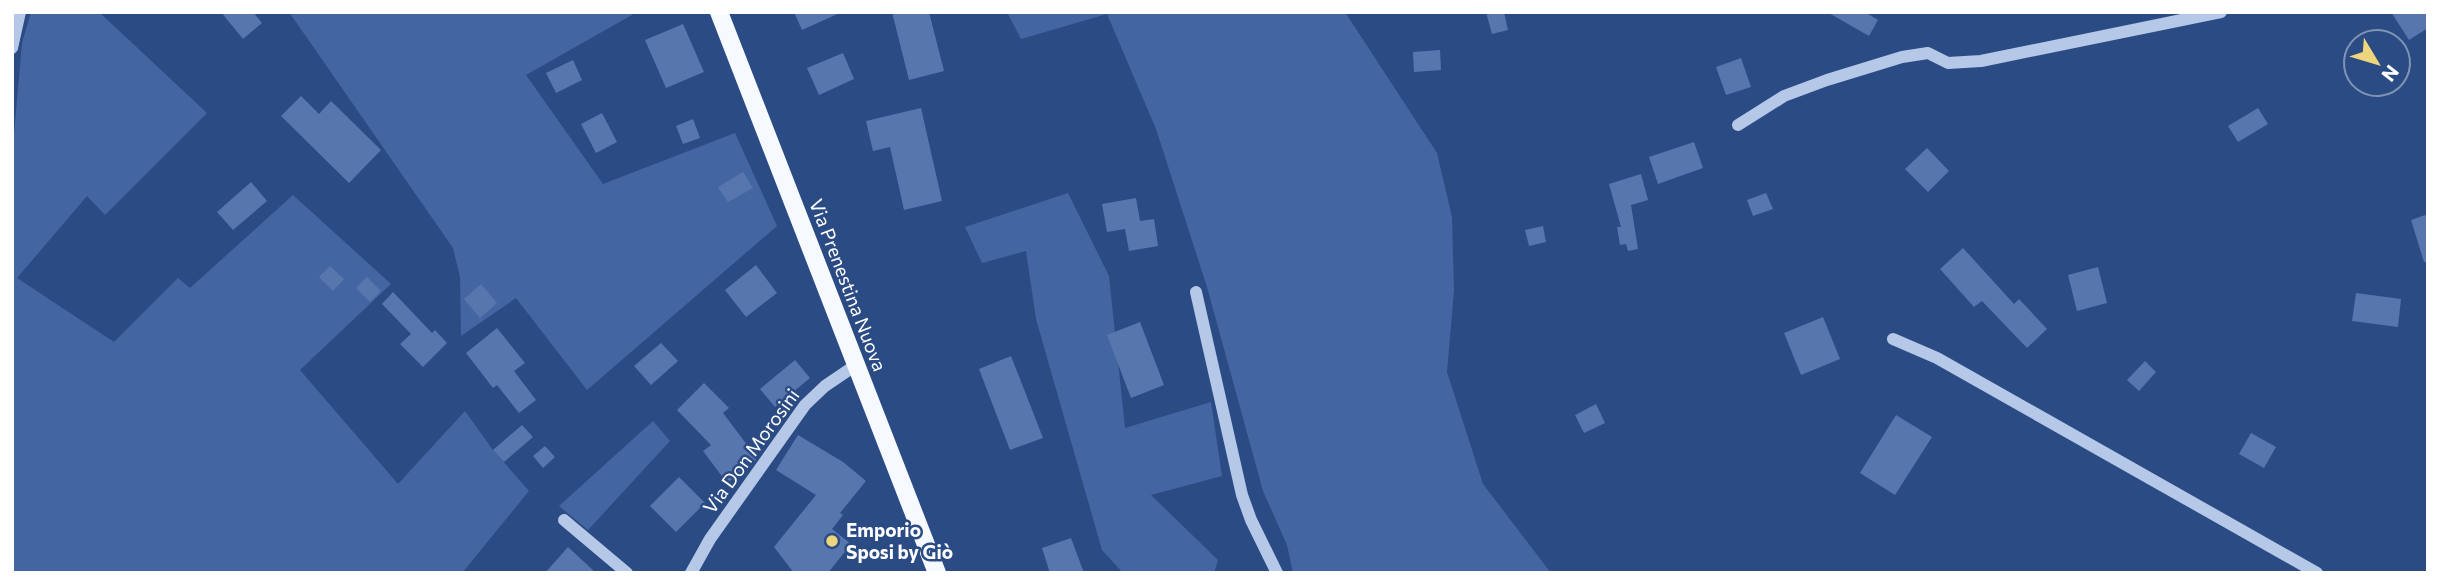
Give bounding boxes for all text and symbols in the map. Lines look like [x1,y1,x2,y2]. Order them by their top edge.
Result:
north arrow [2342,28,2412,98]
text: N [2377,61,2404,86]
street label: Via Prenestina Nuova [805,195,892,374]
street label: Via Don Morosini [698,384,804,518]
place label: Emporio Sposi by Giò [846,518,953,563]
marker: Emporio Sposi by Giò [824,533,840,549]

